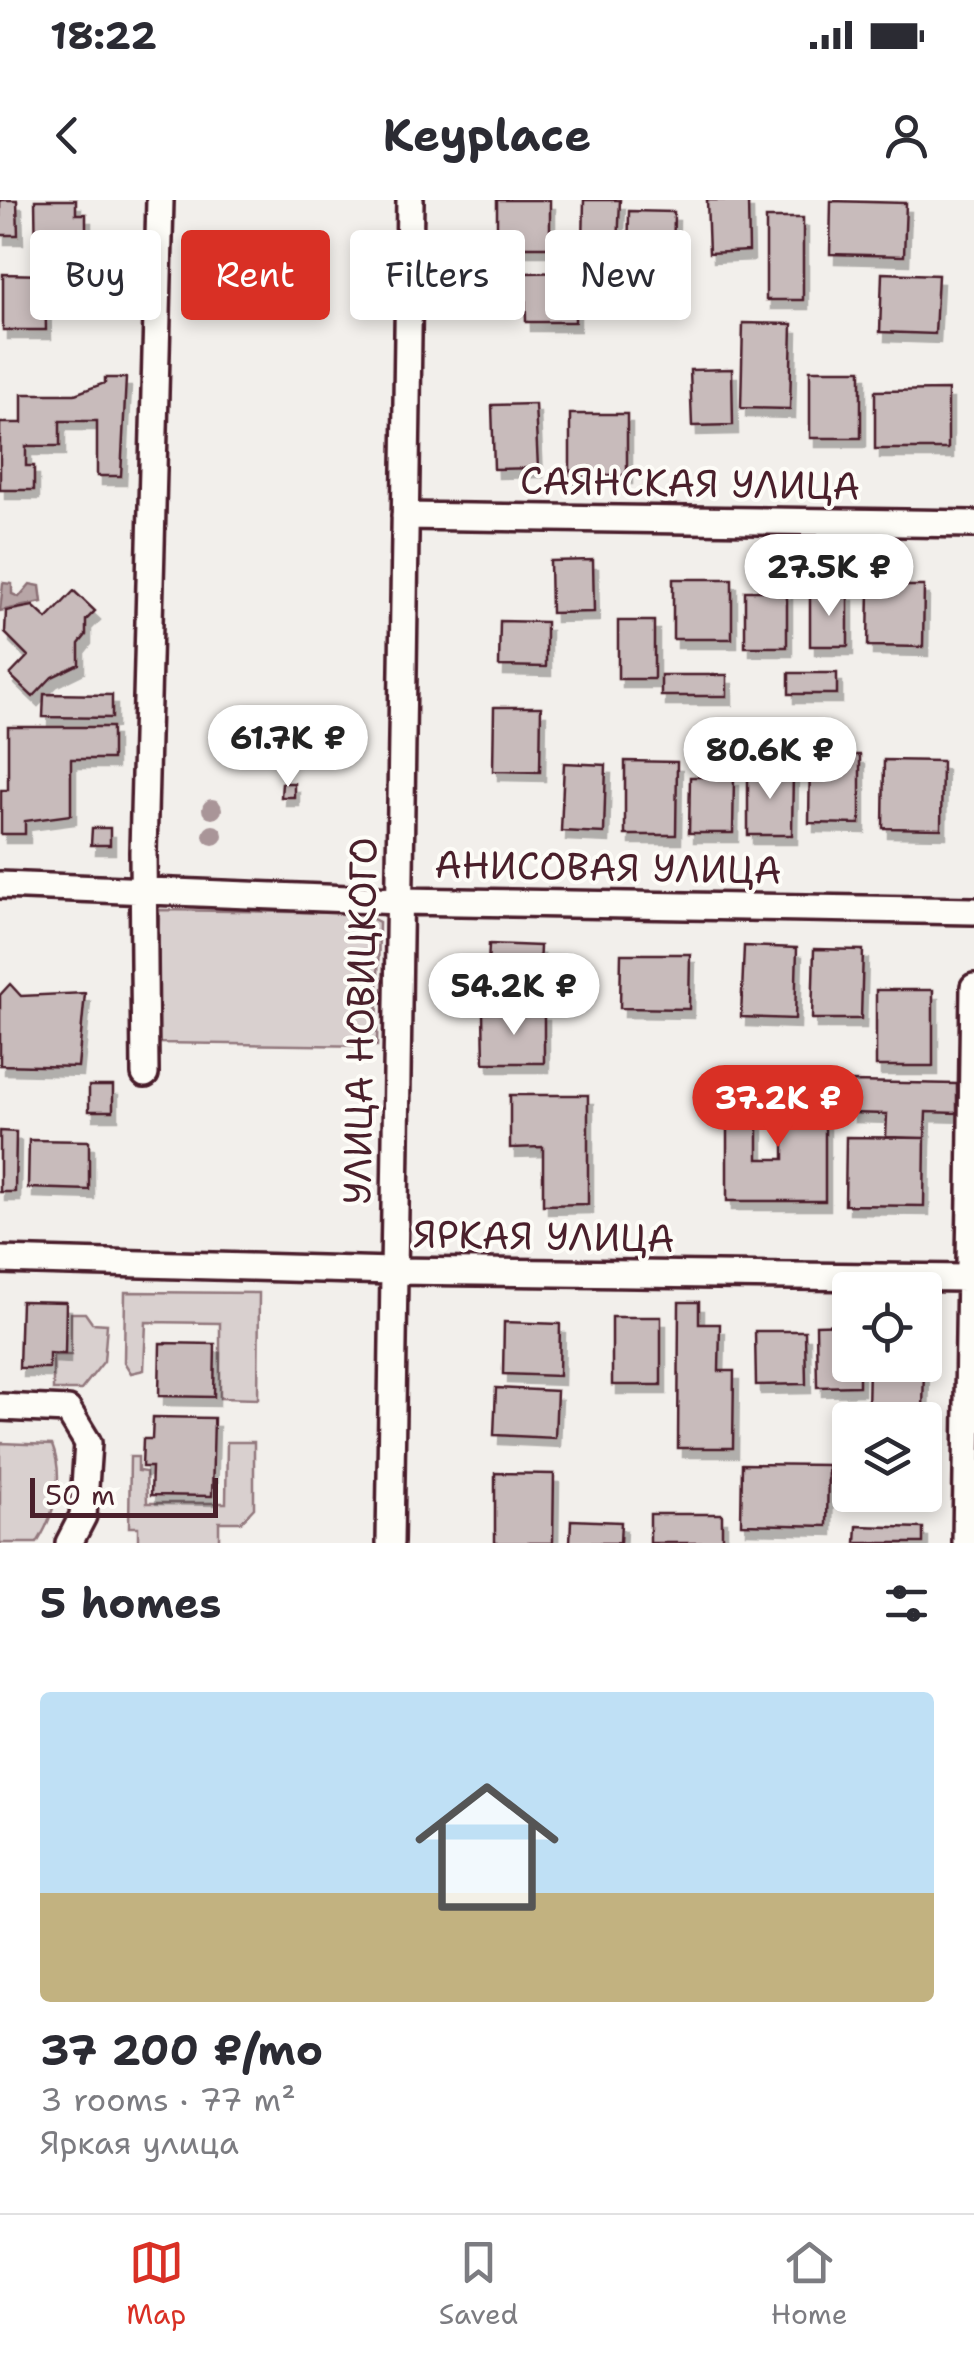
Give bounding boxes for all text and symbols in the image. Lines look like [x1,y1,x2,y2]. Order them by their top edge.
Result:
text: 18:22 [50,10,157,61]
text: Keyplace [383,105,591,165]
icon: back [40,108,95,163]
icon: person [879,108,934,163]
chip: Buy [30,230,161,320]
chip: Rent [181,230,330,320]
chip: Filters [350,230,525,320]
chip: New [545,230,691,320]
street label: САЯНСКАЯ УЛИЦА [519,455,861,511]
pin: 27.5K ₽ [737,534,921,619]
text: 27.5K ₽ [766,545,892,588]
pin: 61.7K ₽ [196,705,380,790]
text: 61.7K ₽ [230,716,346,759]
pin: 80.6K ₽ [678,717,862,802]
text: 80.6K ₽ [706,728,834,771]
street label: УЛИЦА НОВИЦКОГО [331,837,389,1205]
street label: АНИСОВАЯ УЛИЦА [434,838,782,896]
pin: 54.2K ₽ [422,953,606,1038]
text: 54.2K ₽ [451,964,577,1007]
pin: 37.2K ₽ [686,1065,870,1150]
text: 37.2K ₽ [714,1076,842,1119]
street label: ЯРКАЯ УЛИЦА [413,1208,675,1264]
map controls [832,1272,942,1512]
button: locate [832,1272,942,1382]
button: layers [832,1402,942,1512]
scale bar [30,1473,218,1518]
text: 50 m [45,1476,115,1514]
text: 5 homes [40,1575,221,1631]
icon: filters [879,1576,934,1631]
icon: home [397,1757,577,1937]
text: 37 200 ₽/mo [40,2022,323,2078]
text: 3 rooms · 77 m² [40,2078,296,2121]
text: Яркая улица [40,2121,239,2164]
tab: Map [126,2235,186,2333]
tab: Saved [439,2235,518,2333]
tab: Home [771,2235,848,2333]

